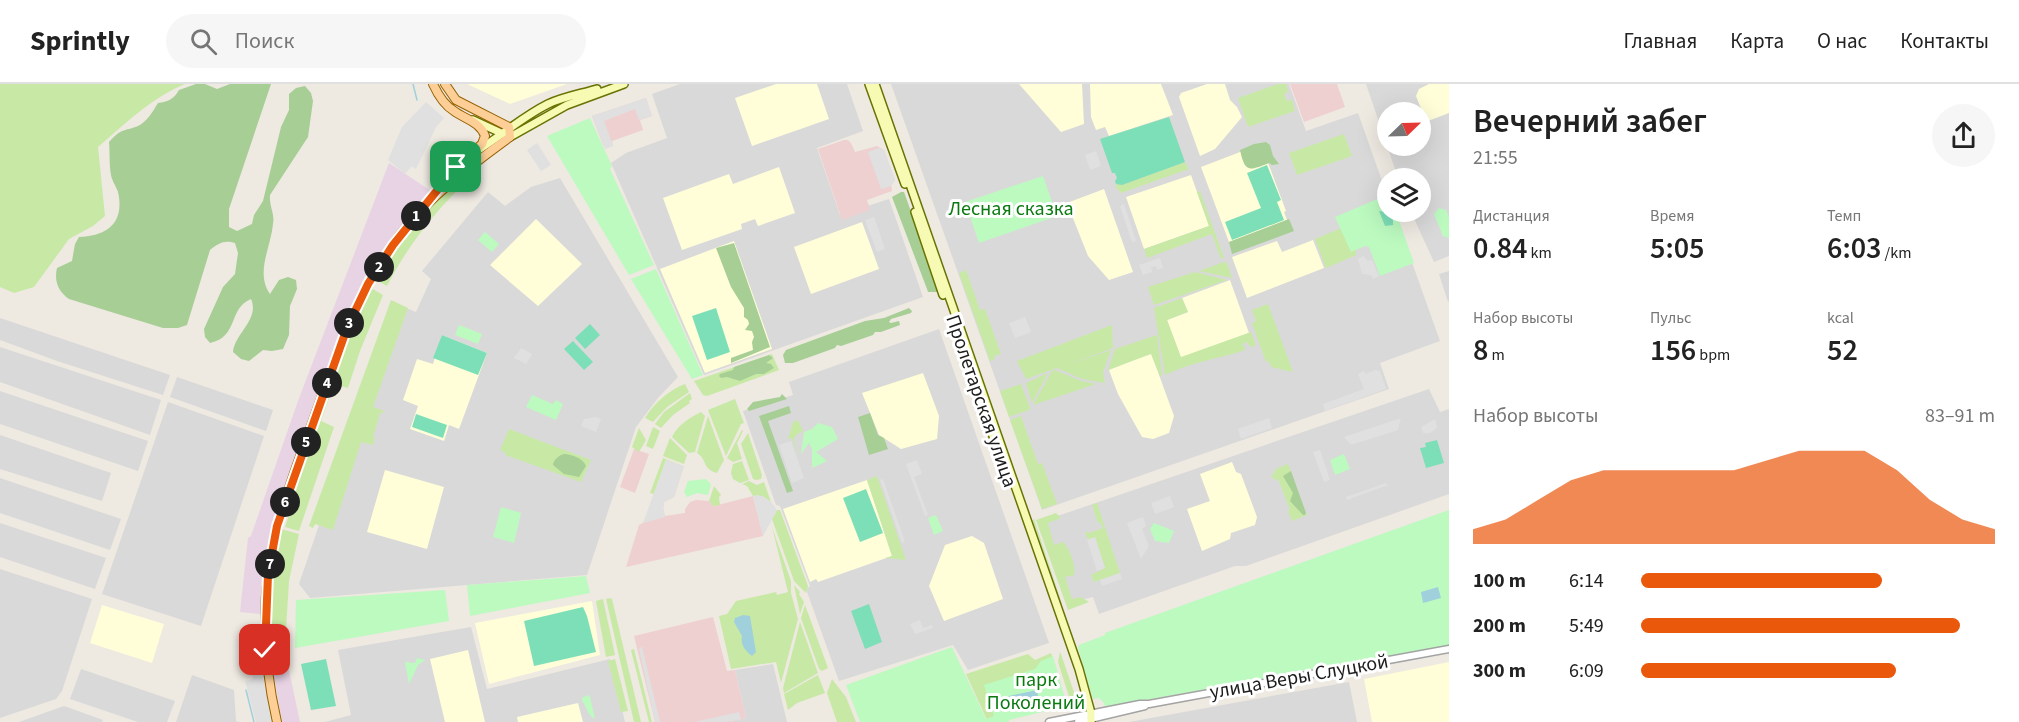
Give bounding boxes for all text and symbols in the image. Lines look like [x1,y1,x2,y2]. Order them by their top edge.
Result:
search box [166,14,586,68]
text: Sprintly [30,21,130,61]
icon: search [187,25,220,58]
text: Поиск [235,25,294,57]
text: Главная [1624,26,1697,56]
text: Карта [1730,26,1784,56]
text: О нас [1817,26,1867,56]
text: Контакты [1900,26,1989,56]
text: Вечерний забег [1473,98,1707,145]
north arrow [1377,102,1431,156]
map controls [1377,102,1431,222]
button: share [1932,104,1995,167]
pin [430,141,481,192]
text: 21:55 [1473,144,1518,172]
icon: arrive [439,150,472,183]
button: layers [1377,168,1431,222]
park label: Лесная сказка [948,195,1074,223]
pin: 1 [401,201,431,231]
text: 1 [412,205,420,227]
text: Дистанция [1473,205,1550,227]
text: Время [1650,205,1695,227]
text: Темп [1827,205,1861,227]
text: 0.84 [1473,227,1527,270]
text: 5:05 [1650,227,1704,270]
text: 6:03 [1827,227,1881,270]
text: km [1527,242,1552,264]
text: /km [1881,242,1911,264]
pin: 2 [364,252,394,282]
text: 2 [375,256,383,278]
text: Набор высоты [1473,307,1573,329]
text: Пульс [1650,307,1691,329]
text: kcal [1827,307,1854,329]
pin: 3 [334,308,364,338]
street label: Пролетарская улица [938,311,1024,491]
text: 3 [345,312,353,334]
text: 8 [1473,329,1488,372]
text: 156 [1650,329,1696,372]
text: 52 [1827,329,1858,372]
text: m [1488,344,1505,366]
text: bpm [1696,344,1730,366]
pin: 4 [312,368,342,398]
text: 4 [323,372,331,394]
text: Набор высоты [1473,402,1598,430]
text: 83–91 m [1925,402,1995,430]
pin: 5 [291,427,321,457]
text: 5 [302,431,310,453]
pin: 6 [270,487,300,517]
text: 6 [281,491,289,513]
pin: 7 [255,549,285,579]
text: 7 [266,553,274,575]
text: 100 m [1473,567,1526,595]
text: 6:14 [1569,567,1604,595]
text: 200 m [1473,612,1526,640]
text: 5:49 [1569,612,1604,640]
pin [239,624,290,675]
icon: check [248,633,281,666]
street label: улица Веры Слуцкой [1207,648,1391,706]
text: 300 m [1473,657,1526,685]
text: 6:09 [1569,657,1604,685]
park label: парк Поколений [987,666,1085,717]

